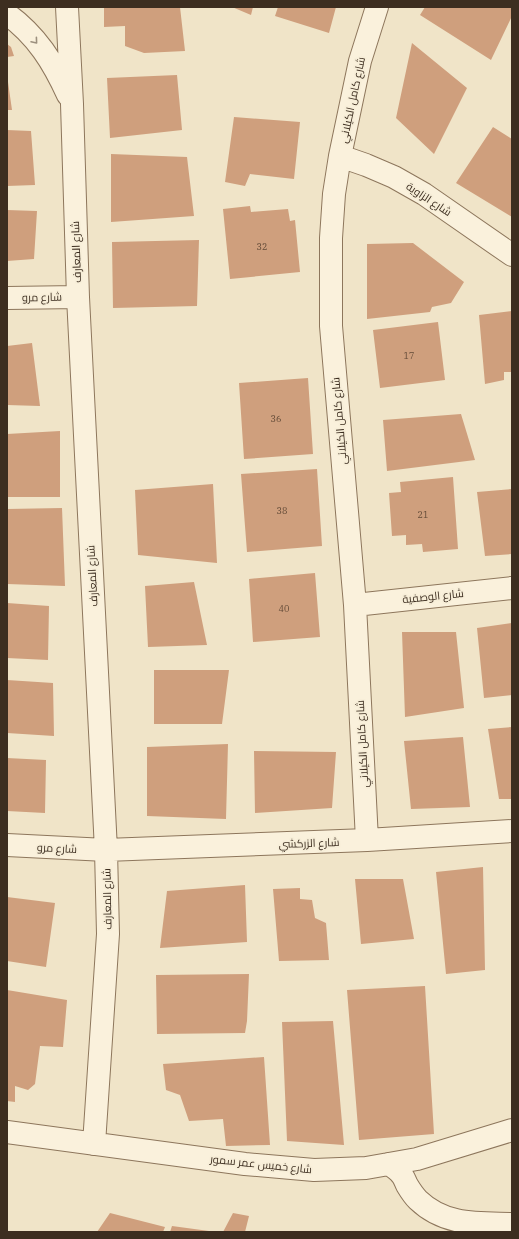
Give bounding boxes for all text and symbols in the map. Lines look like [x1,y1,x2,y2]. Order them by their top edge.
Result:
one-way arrow [31,36,38,44]
street label: شارع كامل الكيلاني [336,56,370,145]
street label: شارع الزاوية [403,179,454,220]
street label: شارع المعارف [68,221,85,283]
house number: 32 [257,241,267,252]
street label: شارع مرو [22,290,62,305]
house number: 17 [404,350,414,361]
street label: شارع كامل الكيلاني [328,376,352,465]
house number: 36 [271,413,281,424]
house number: 38 [277,505,287,516]
house number: 21 [418,509,428,520]
street label: شارع المعارف [83,545,102,607]
street label: شارع الوصفية [402,586,465,607]
house number: 40 [279,603,289,614]
street label: شارع كامل الكيلاني [353,700,373,788]
street label: شارع الزركشي [278,835,340,852]
street label: شارع مرو [36,840,77,857]
street label: شارع المعارف [99,868,116,930]
street label: شارع خميس عمر سمور [208,1152,313,1177]

